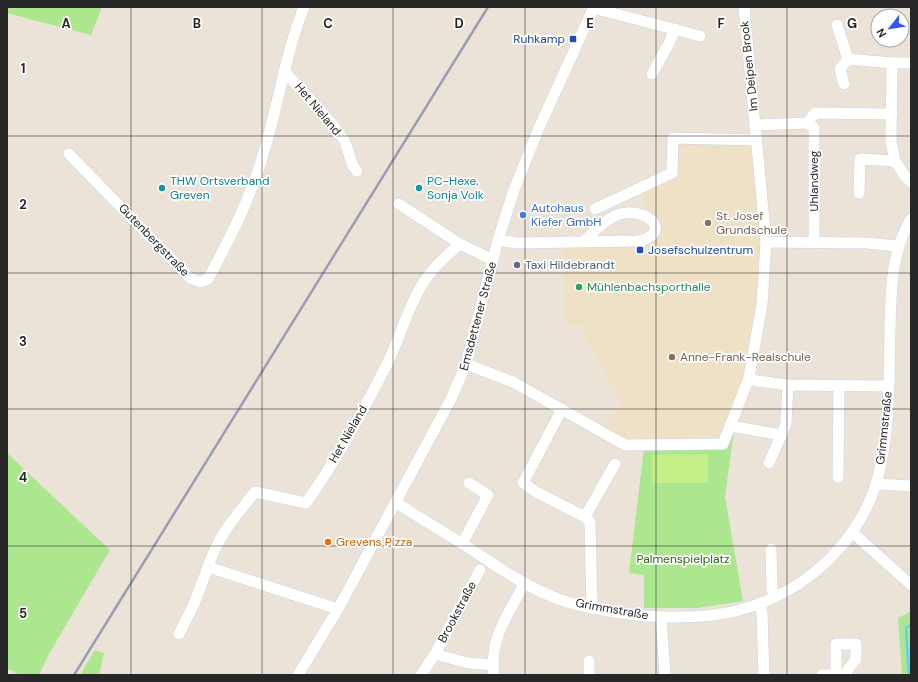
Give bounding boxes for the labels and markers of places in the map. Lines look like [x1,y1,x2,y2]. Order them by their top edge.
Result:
place label: Ruhkamp [513,31,565,47]
marker: Ruhkamp [568,34,578,44]
place label: THW Ortsverband Greven [170,173,270,203]
place label: PC-Hexe, Sonja Volk [427,173,484,203]
marker: THW Ortsverband Greven [157,183,167,193]
marker: PC-Hexe, Sonja Volk [414,183,424,193]
place label: Autohaus Kiefer GmbH [531,200,601,230]
place label: St. Josef Grundschule [716,208,787,238]
marker: Autohaus Kiefer GmbH [518,210,528,220]
marker: St. Josef Grundschule [703,218,713,228]
place label: Josefschulzentrum [648,242,753,258]
marker: Josefschulzentrum [635,245,645,255]
place label: Taxi Hildebrandt [525,257,615,273]
marker: Taxi Hildebrandt [512,260,522,270]
place label: Mühlenbachsporthalle [587,279,711,295]
marker: Mühlenbachsporthalle [574,282,584,292]
place label: Anne-Frank-Realschule [680,349,811,365]
marker: Anne-Frank-Realschule [667,352,677,362]
place label: Grevens Pizza [336,534,412,550]
marker: Grevens Pizza [323,537,333,547]

